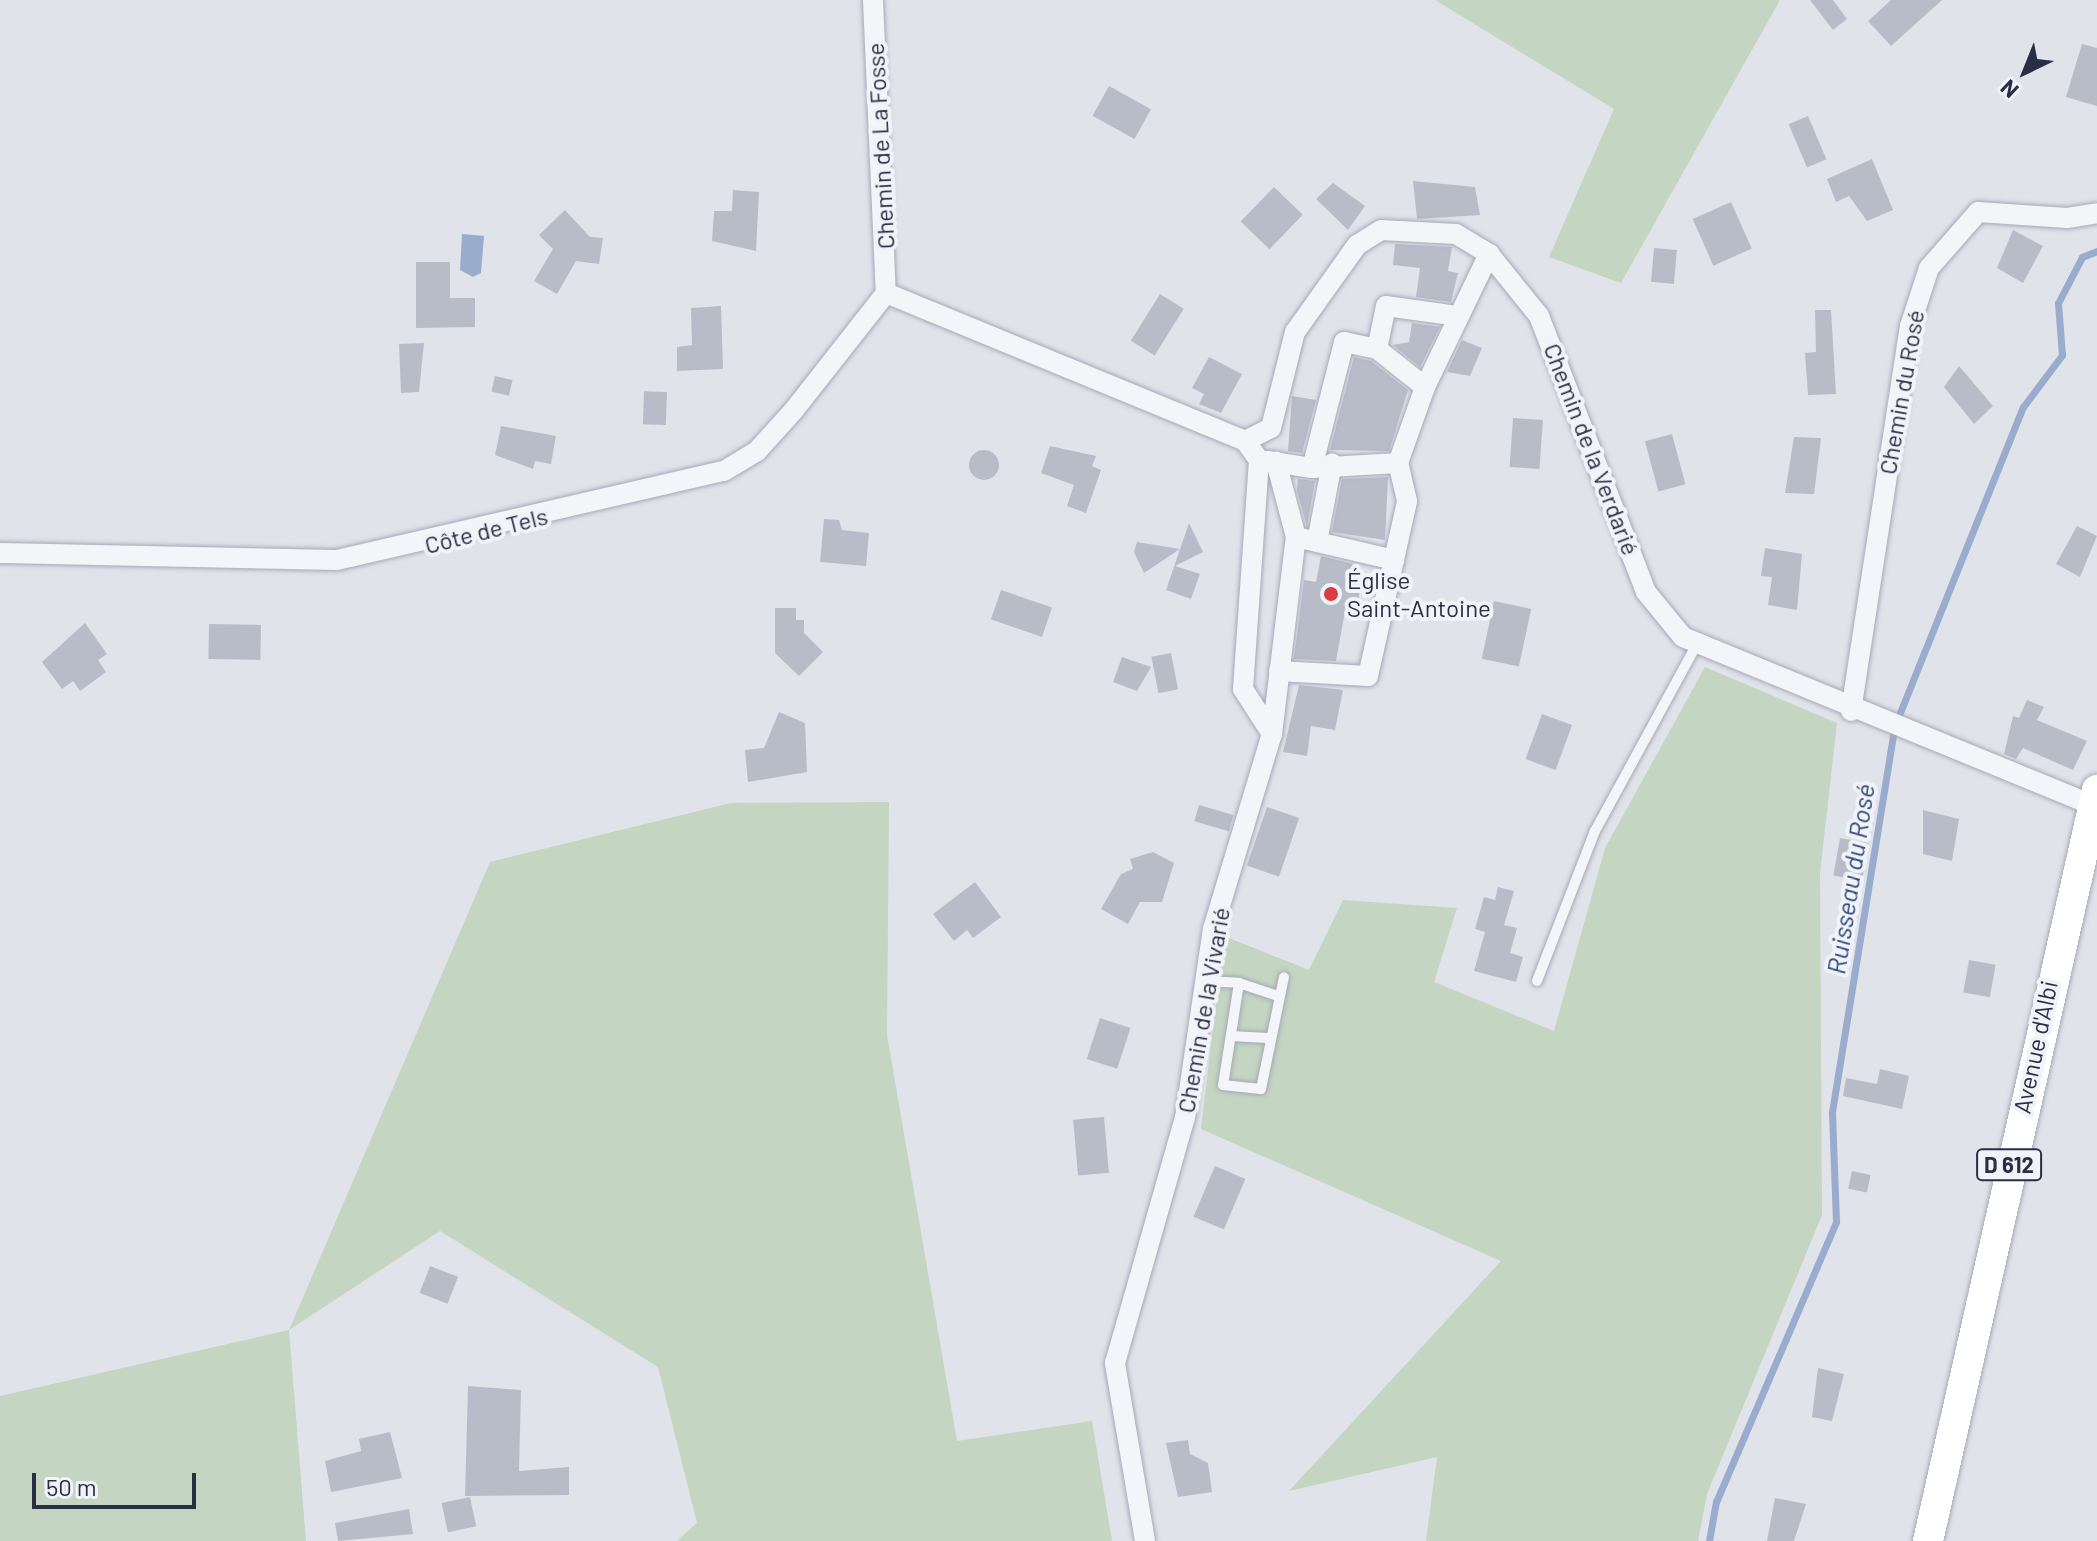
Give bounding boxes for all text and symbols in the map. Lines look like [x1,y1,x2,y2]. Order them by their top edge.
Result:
north arrow [1985,32,2065,112]
street label: Chemin de La Fosse [860,42,900,250]
text: N [1994,75,2023,104]
street label: Chemin du Rosé [1872,307,1930,477]
street label: Chemin de la Verdarié [1538,339,1646,559]
street label: Côte de Tels [422,501,550,559]
place label: Église Saint-Antoine [1347,566,1491,622]
marker: Église Saint-Antoine [1322,585,1340,603]
water label: Ruisseau du Rosé [1820,782,1880,976]
street label: Chemin de la Vivarié [1171,905,1235,1115]
street label: Avenue d'Albi [2007,978,2063,1116]
road number: D 612 [1975,1147,2043,1183]
scale bar [36,1457,200,1507]
text: 50 m [46,1472,97,1501]

